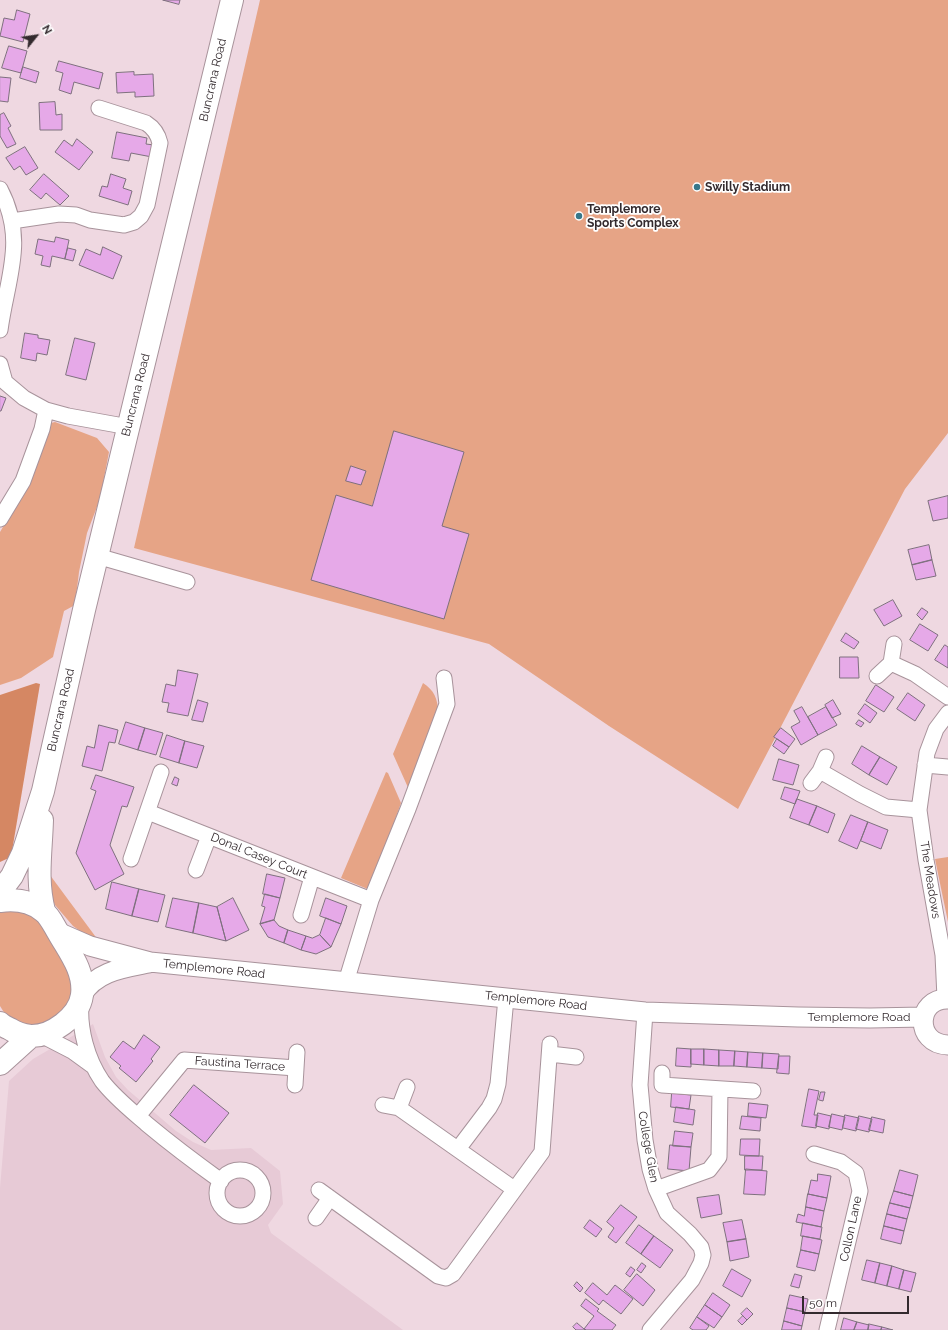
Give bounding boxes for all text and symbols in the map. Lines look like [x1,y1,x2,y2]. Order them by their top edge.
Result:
north arrow [16,16,56,56]
text: N [39,23,55,37]
street label: Buncrana Road [196,37,230,123]
place label: Swilly Stadium [705,180,790,194]
marker: Swilly Stadium [692,182,702,192]
place label: Templemore Sports Complex [587,202,679,230]
marker: Templemore Sports Complex [574,211,584,221]
street label: Buncrana Road [119,352,153,438]
street label: Buncrana Road [44,667,78,753]
street label: Donal Casey Court [208,830,310,882]
street label: The Meadows [917,840,943,920]
street label: Templemore Road [162,956,266,982]
street label: Templemore Road [484,988,588,1014]
street label: Templemore Road [808,1010,910,1024]
street label: Faustina Terrace [194,1054,286,1074]
street label: College Glen [635,1110,661,1184]
street label: Collon Lane [837,1195,865,1263]
scale bar [804,1288,911,1314]
text: 50 m [809,1296,837,1310]

